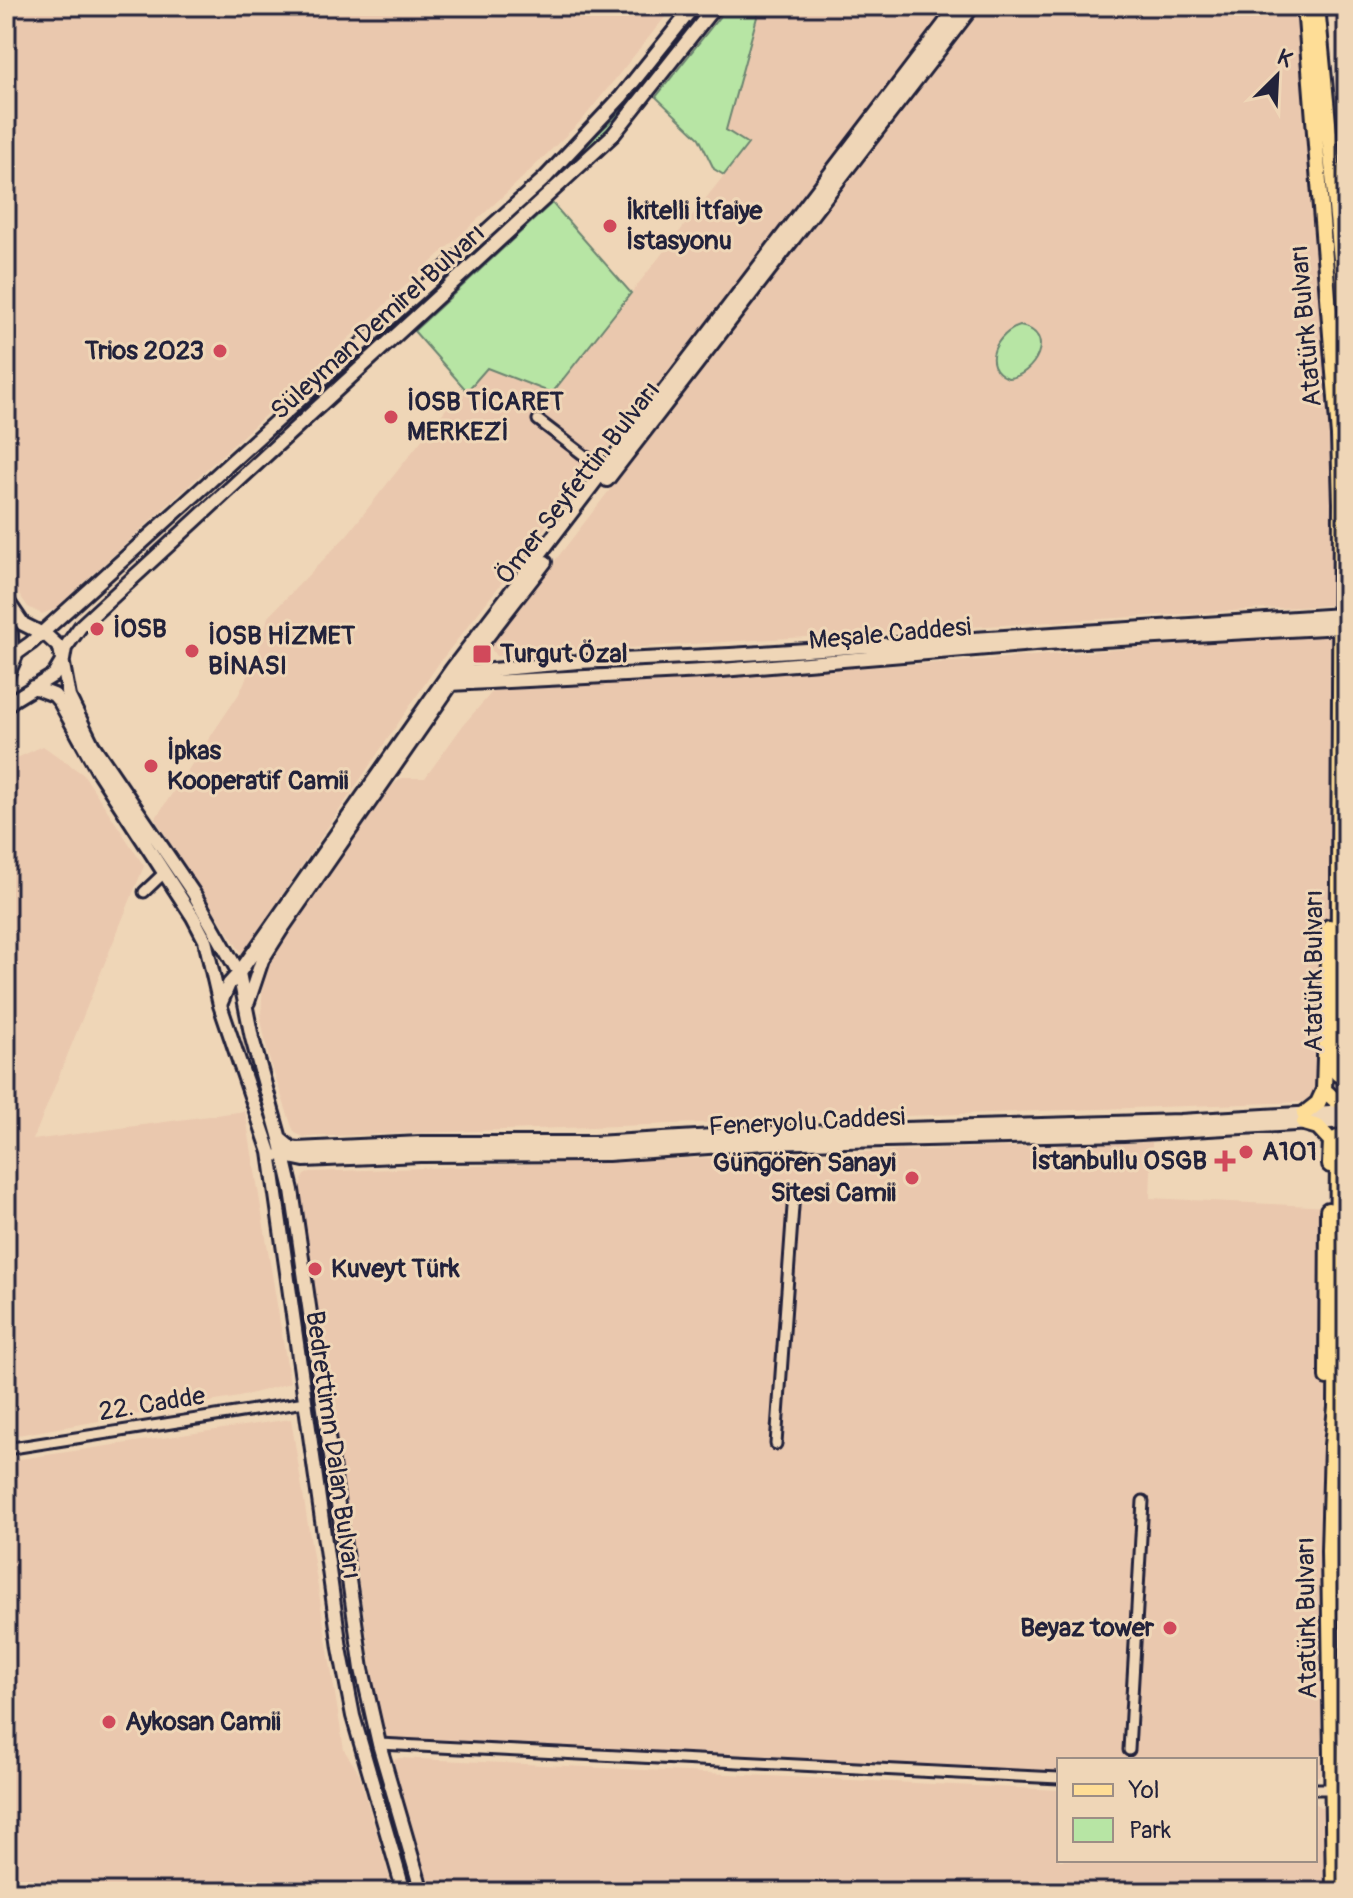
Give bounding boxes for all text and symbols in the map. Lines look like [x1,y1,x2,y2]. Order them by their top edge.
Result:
north arrow [1237,36,1317,116]
text: K [1273,43,1297,74]
place label: İkitelli İtfaiye İstasyonu [626,195,764,257]
street label: Süleyman Demirel Bulvarı [264,217,492,427]
marker: İkitelli İtfaiye İstasyonu [601,217,619,235]
street label: Atatürk Bulvarı [1283,244,1329,408]
place label: Trios 2023 [84,335,204,367]
marker: Trios 2023 [211,342,229,360]
street label: Ömer Seyfettin Bulvarı [489,375,667,591]
place label: İOSB TİCARET MERKEZİ [407,386,565,448]
marker: İOSB TİCARET MERKEZİ [382,408,400,426]
street label: Meşale Caddesi [807,611,973,657]
place label: İOSB [113,613,167,645]
marker: İOSB [88,620,106,638]
place label: İOSB HİZMET BİNASI [208,620,356,682]
place label: Turgut Özal [499,638,628,670]
marker: İOSB HİZMET BİNASI [183,642,201,660]
marker: Turgut Özal [471,643,493,665]
place label: İpkas Kooperatif Camii [167,735,349,797]
marker: İpkas Kooperatif Camii [142,757,160,775]
street label: Atatürk Bulvarı [1298,890,1330,1052]
street label: Feneryolu Caddesi [708,1101,906,1143]
place label: A101 [1262,1136,1317,1168]
marker: A101 [1237,1143,1255,1161]
place label: İstanbullu OSGB [1031,1145,1207,1177]
place label: Güngören Sanayi Sitesi Camii [713,1147,896,1209]
marker: İstanbullu OSGB [1214,1150,1236,1172]
marker: Güngören Sanayi Sitesi Camii [903,1169,921,1187]
place label: Kuveyt Türk [331,1253,461,1285]
marker: Kuveyt Türk [306,1260,324,1278]
street label: Bedrettimn Dalan Bulvarı [298,1309,368,1581]
street label: 22. Cadde [97,1380,208,1428]
street label: Atatürk Bulvarı [1290,1537,1324,1699]
place label: Beyaz tower [1020,1612,1155,1644]
marker: Beyaz tower [1161,1619,1179,1637]
place label: Aykosan Camii [125,1706,281,1738]
marker: Aykosan Camii [100,1713,118,1731]
legend [1057,1758,1317,1862]
text: Yol [1128,1776,1159,1805]
text: Park [1129,1816,1171,1845]

